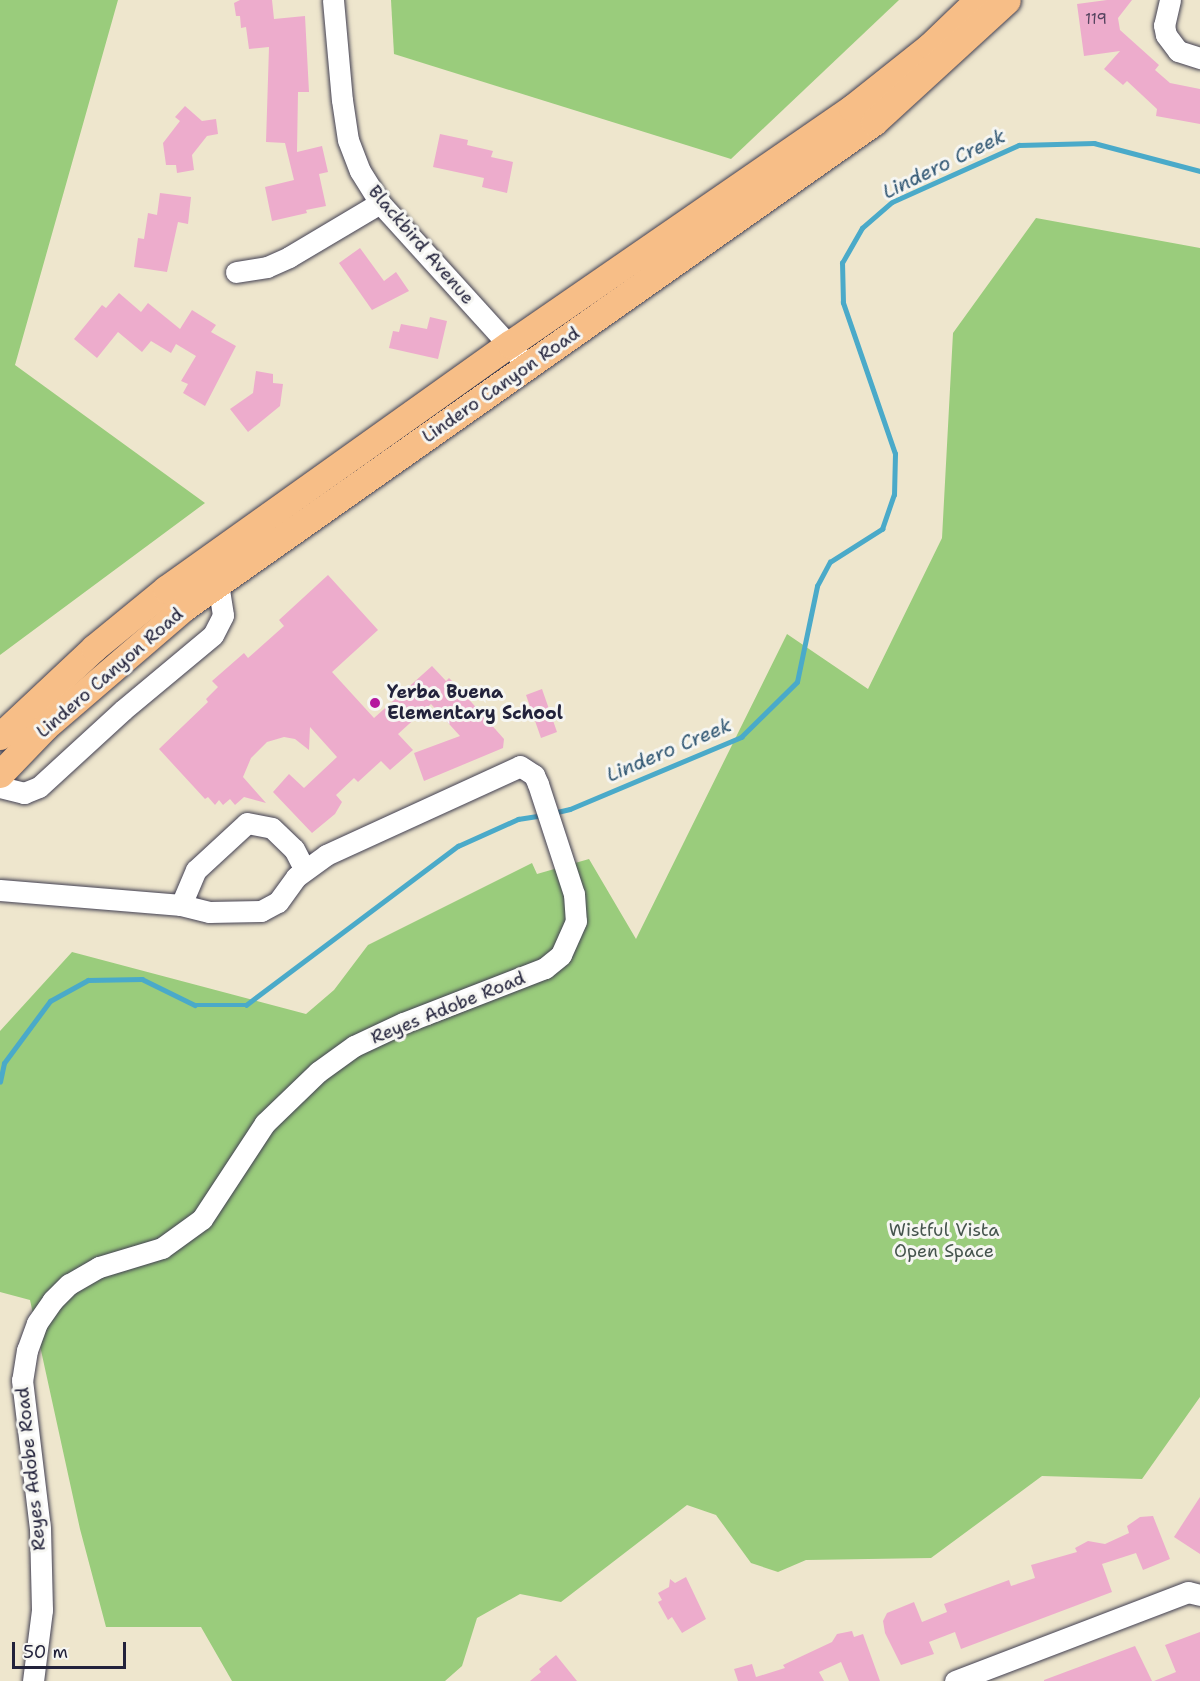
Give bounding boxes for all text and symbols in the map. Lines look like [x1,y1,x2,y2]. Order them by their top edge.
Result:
house number: 119 [1085,11,1107,29]
water label: Lindero Creek [878,124,1010,204]
street label: Blackbird Avenue [364,181,478,309]
street label: Lindero Canyon Road [418,322,584,448]
street label: Lindero Canyon Road [32,603,188,743]
place label: Yerba Buena Elementary School [387,682,563,724]
marker: Yerba Buena Elementary School [368,696,382,710]
water label: Lindero Creek [603,713,735,787]
street label: Reyes Adobe Road [368,967,528,1049]
park label: Wistful Vista Open Space [889,1220,999,1262]
street label: Reyes Adobe Road [12,1386,50,1552]
scale bar [15,1630,129,1668]
text: 50 m [23,1640,68,1664]

